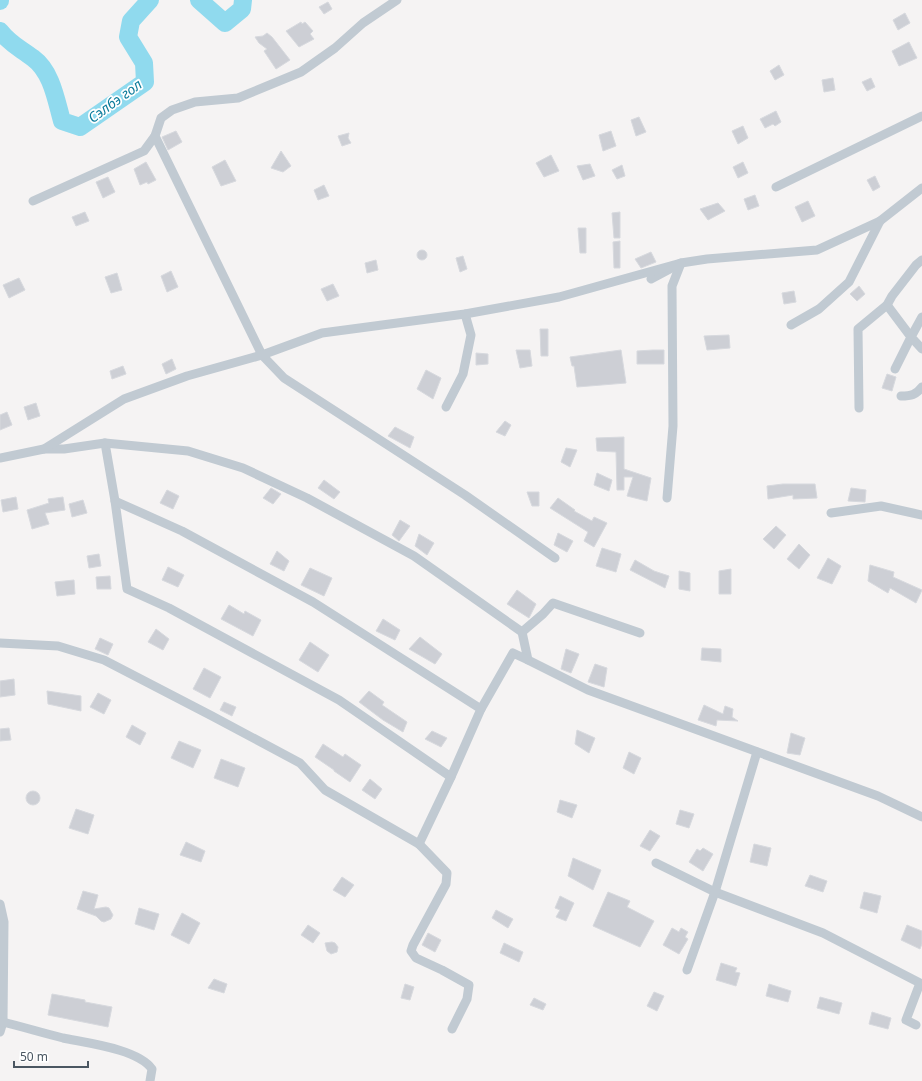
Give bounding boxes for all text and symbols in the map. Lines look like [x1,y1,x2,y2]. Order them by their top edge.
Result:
water label: Сэлбэ гол [84,74,146,127]
scale bar [14,1043,88,1069]
text: 50 m [20,1048,48,1065]

